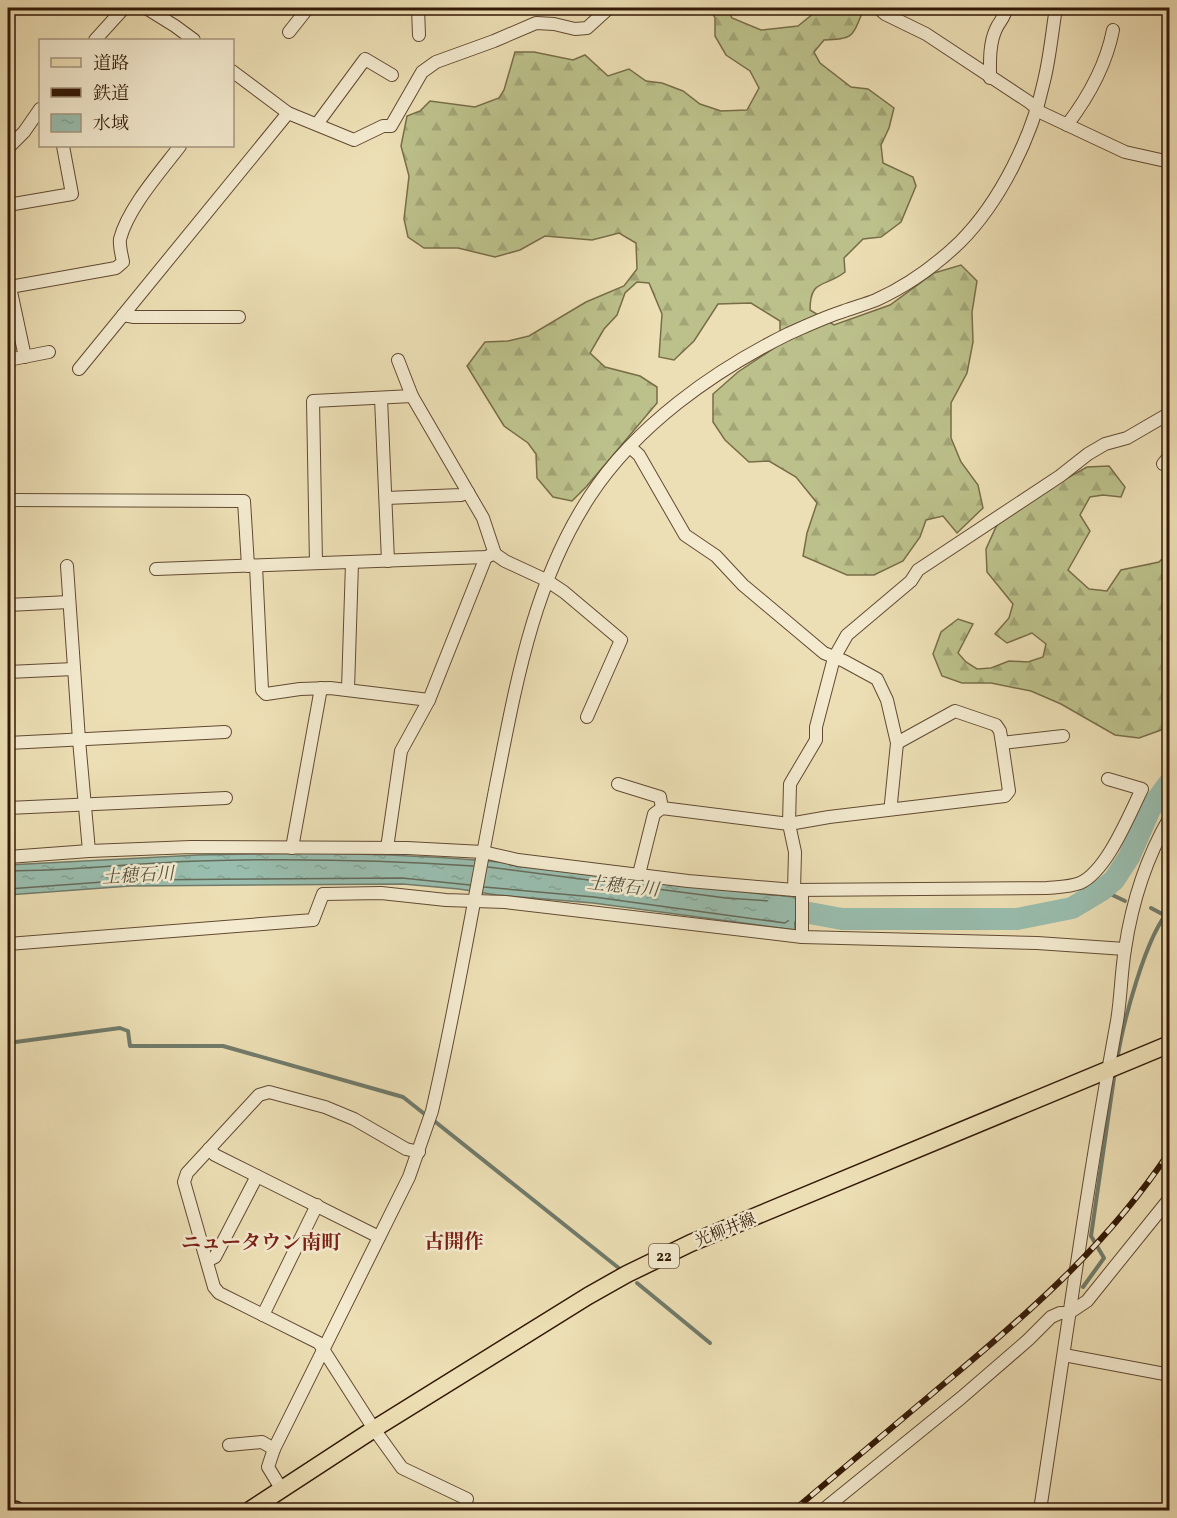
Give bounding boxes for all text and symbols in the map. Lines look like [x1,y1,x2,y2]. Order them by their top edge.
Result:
legend [39,39,234,147]
text: 道路 [93,52,129,77]
text: 鉄道 [93,82,129,107]
text: 水域 [93,112,129,137]
water label: 土穂石川 [101,862,177,891]
water label: 土穂石川 [586,871,662,904]
street label: 光柳井線 [692,1209,760,1253]
district label: 古開作 [424,1229,484,1257]
district label: ニュータウン南町 [181,1230,342,1258]
road number: 22 [649,1244,679,1268]

